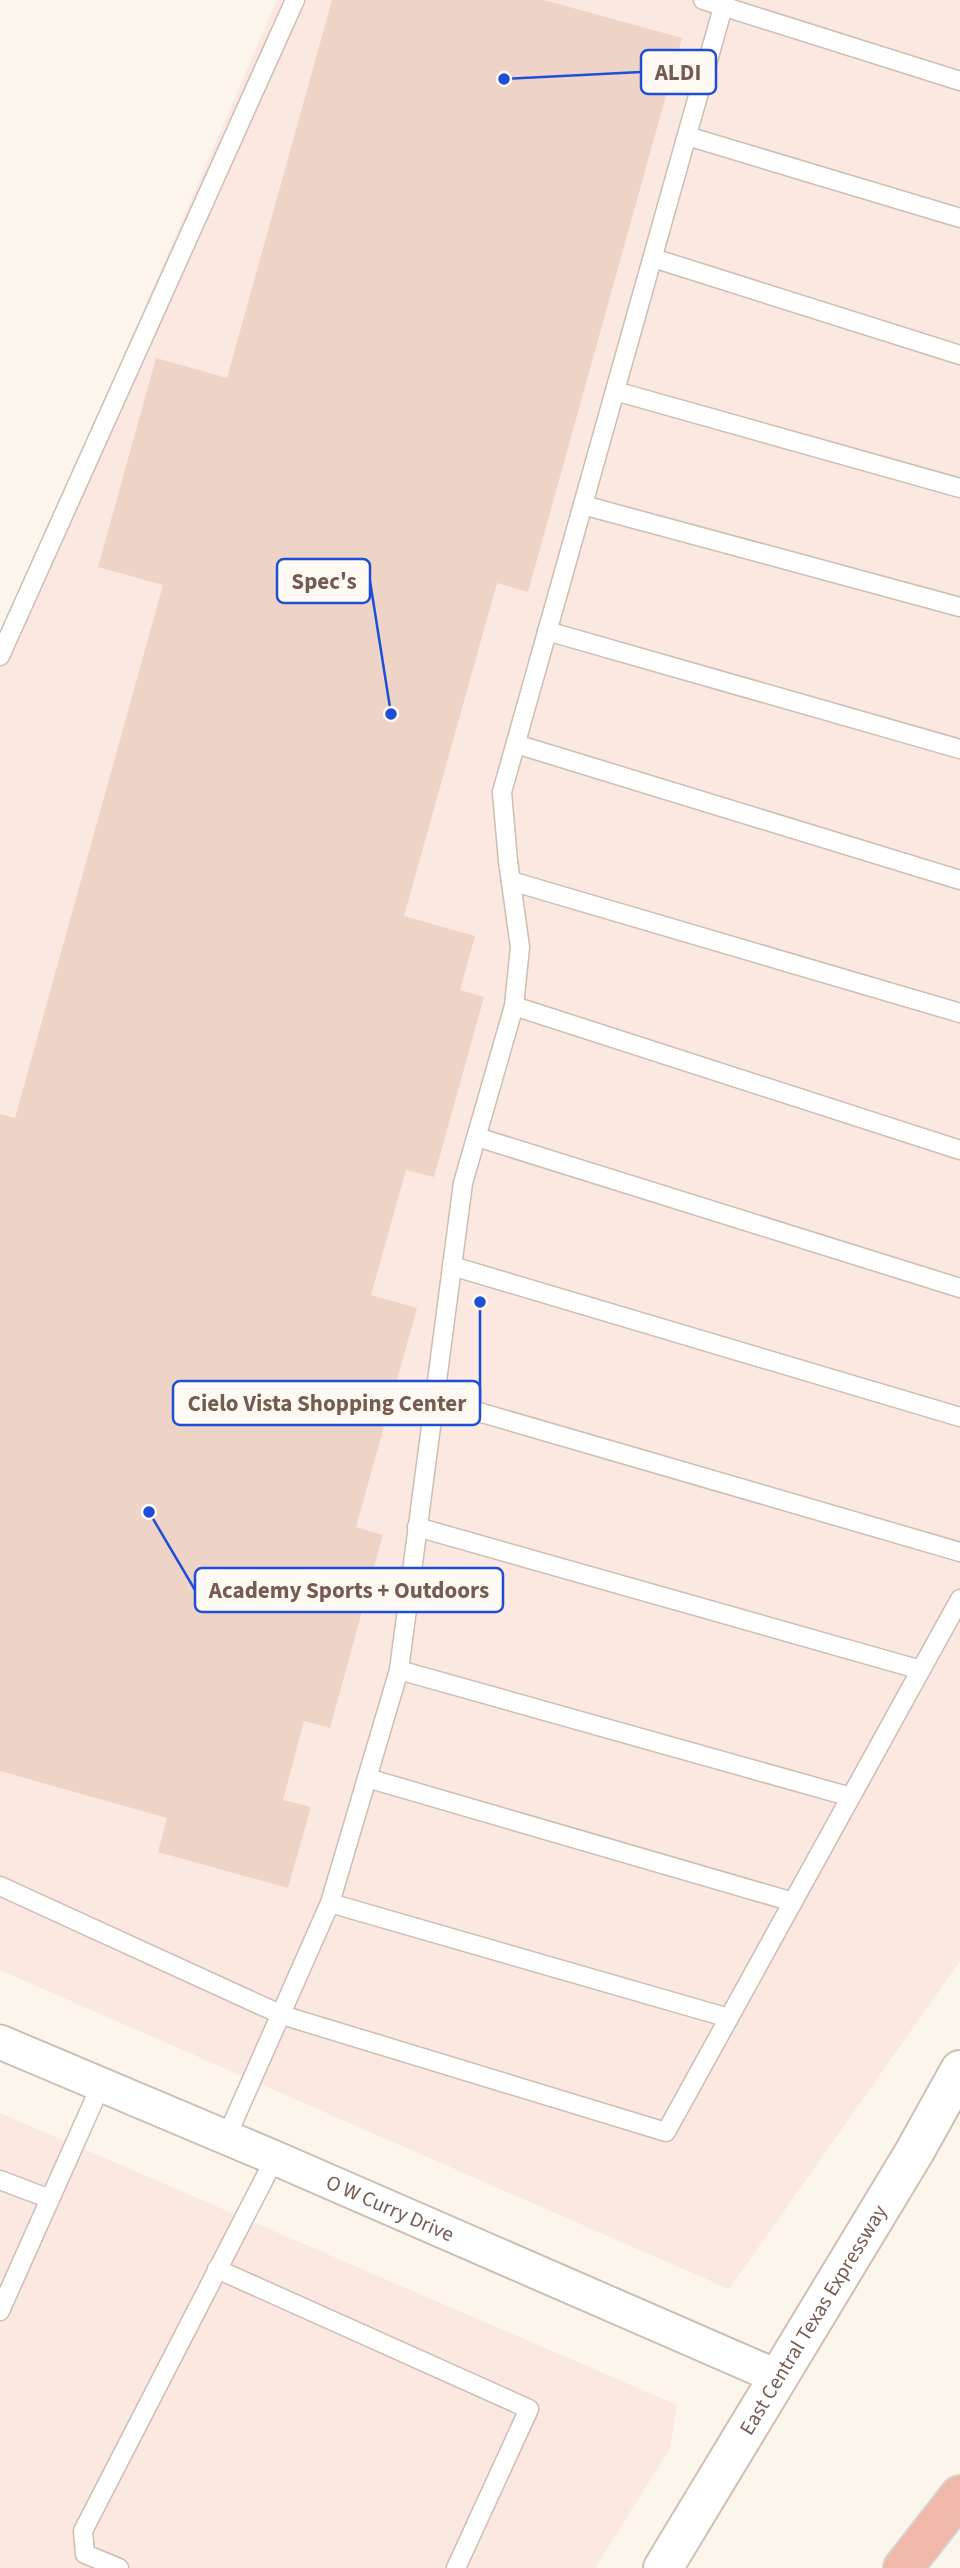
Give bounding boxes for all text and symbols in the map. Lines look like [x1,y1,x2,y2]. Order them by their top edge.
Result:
callout: ALDI [641,50,716,94]
text: ALDI [654,56,701,89]
callout: Spec's [277,559,370,603]
text: Spec's [291,565,357,598]
callout: Cielo Vista Shopping Center [173,1381,480,1425]
text: Cielo Vista Shopping Center [188,1387,467,1420]
callout: Academy Sports + Outdoors [195,1568,503,1612]
text: Academy Sports + Outdoors [208,1574,489,1607]
street label: O W Curry Drive [321,2167,459,2249]
street label: East Central Texas Expressway [732,2199,894,2441]

